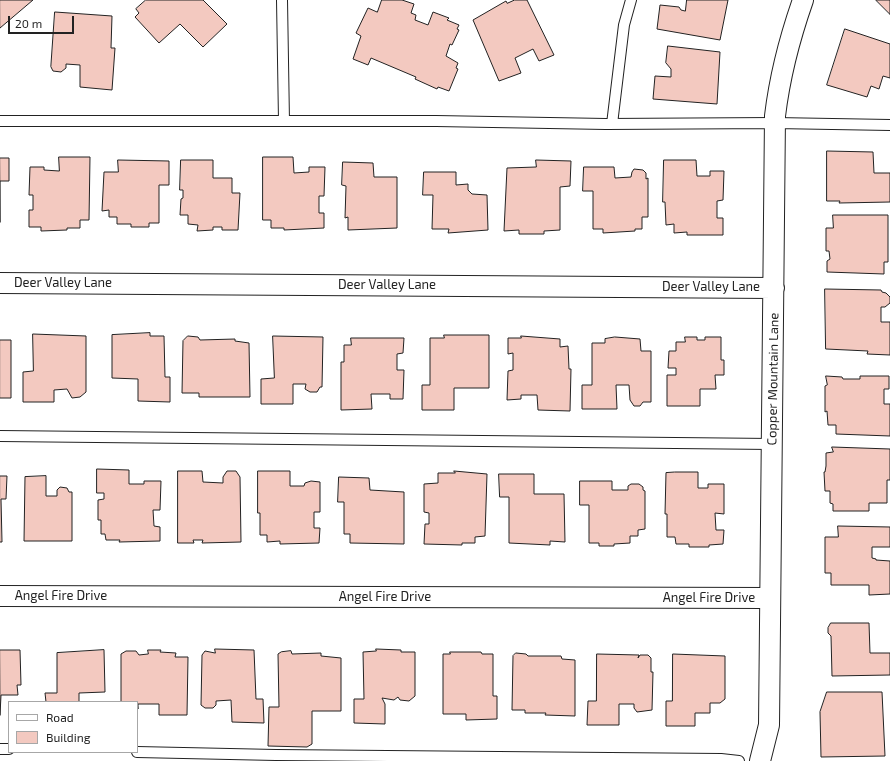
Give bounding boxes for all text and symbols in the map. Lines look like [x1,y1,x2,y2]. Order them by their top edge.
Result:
scale bar [10,8,76,34]
text: 20 m [15,16,42,30]
street label: Deer Valley Lane [14,275,112,291]
street label: Deer Valley Lane [338,277,436,293]
street label: Deer Valley Lane [662,279,760,295]
street label: Copper Mountain Lane [764,312,782,446]
street label: Angel Fire Drive [15,588,107,604]
street label: Angel Fire Drive [339,589,431,605]
street label: Angel Fire Drive [663,590,755,606]
legend [8,701,138,753]
text: Road [46,710,74,724]
text: Building [46,730,90,744]

